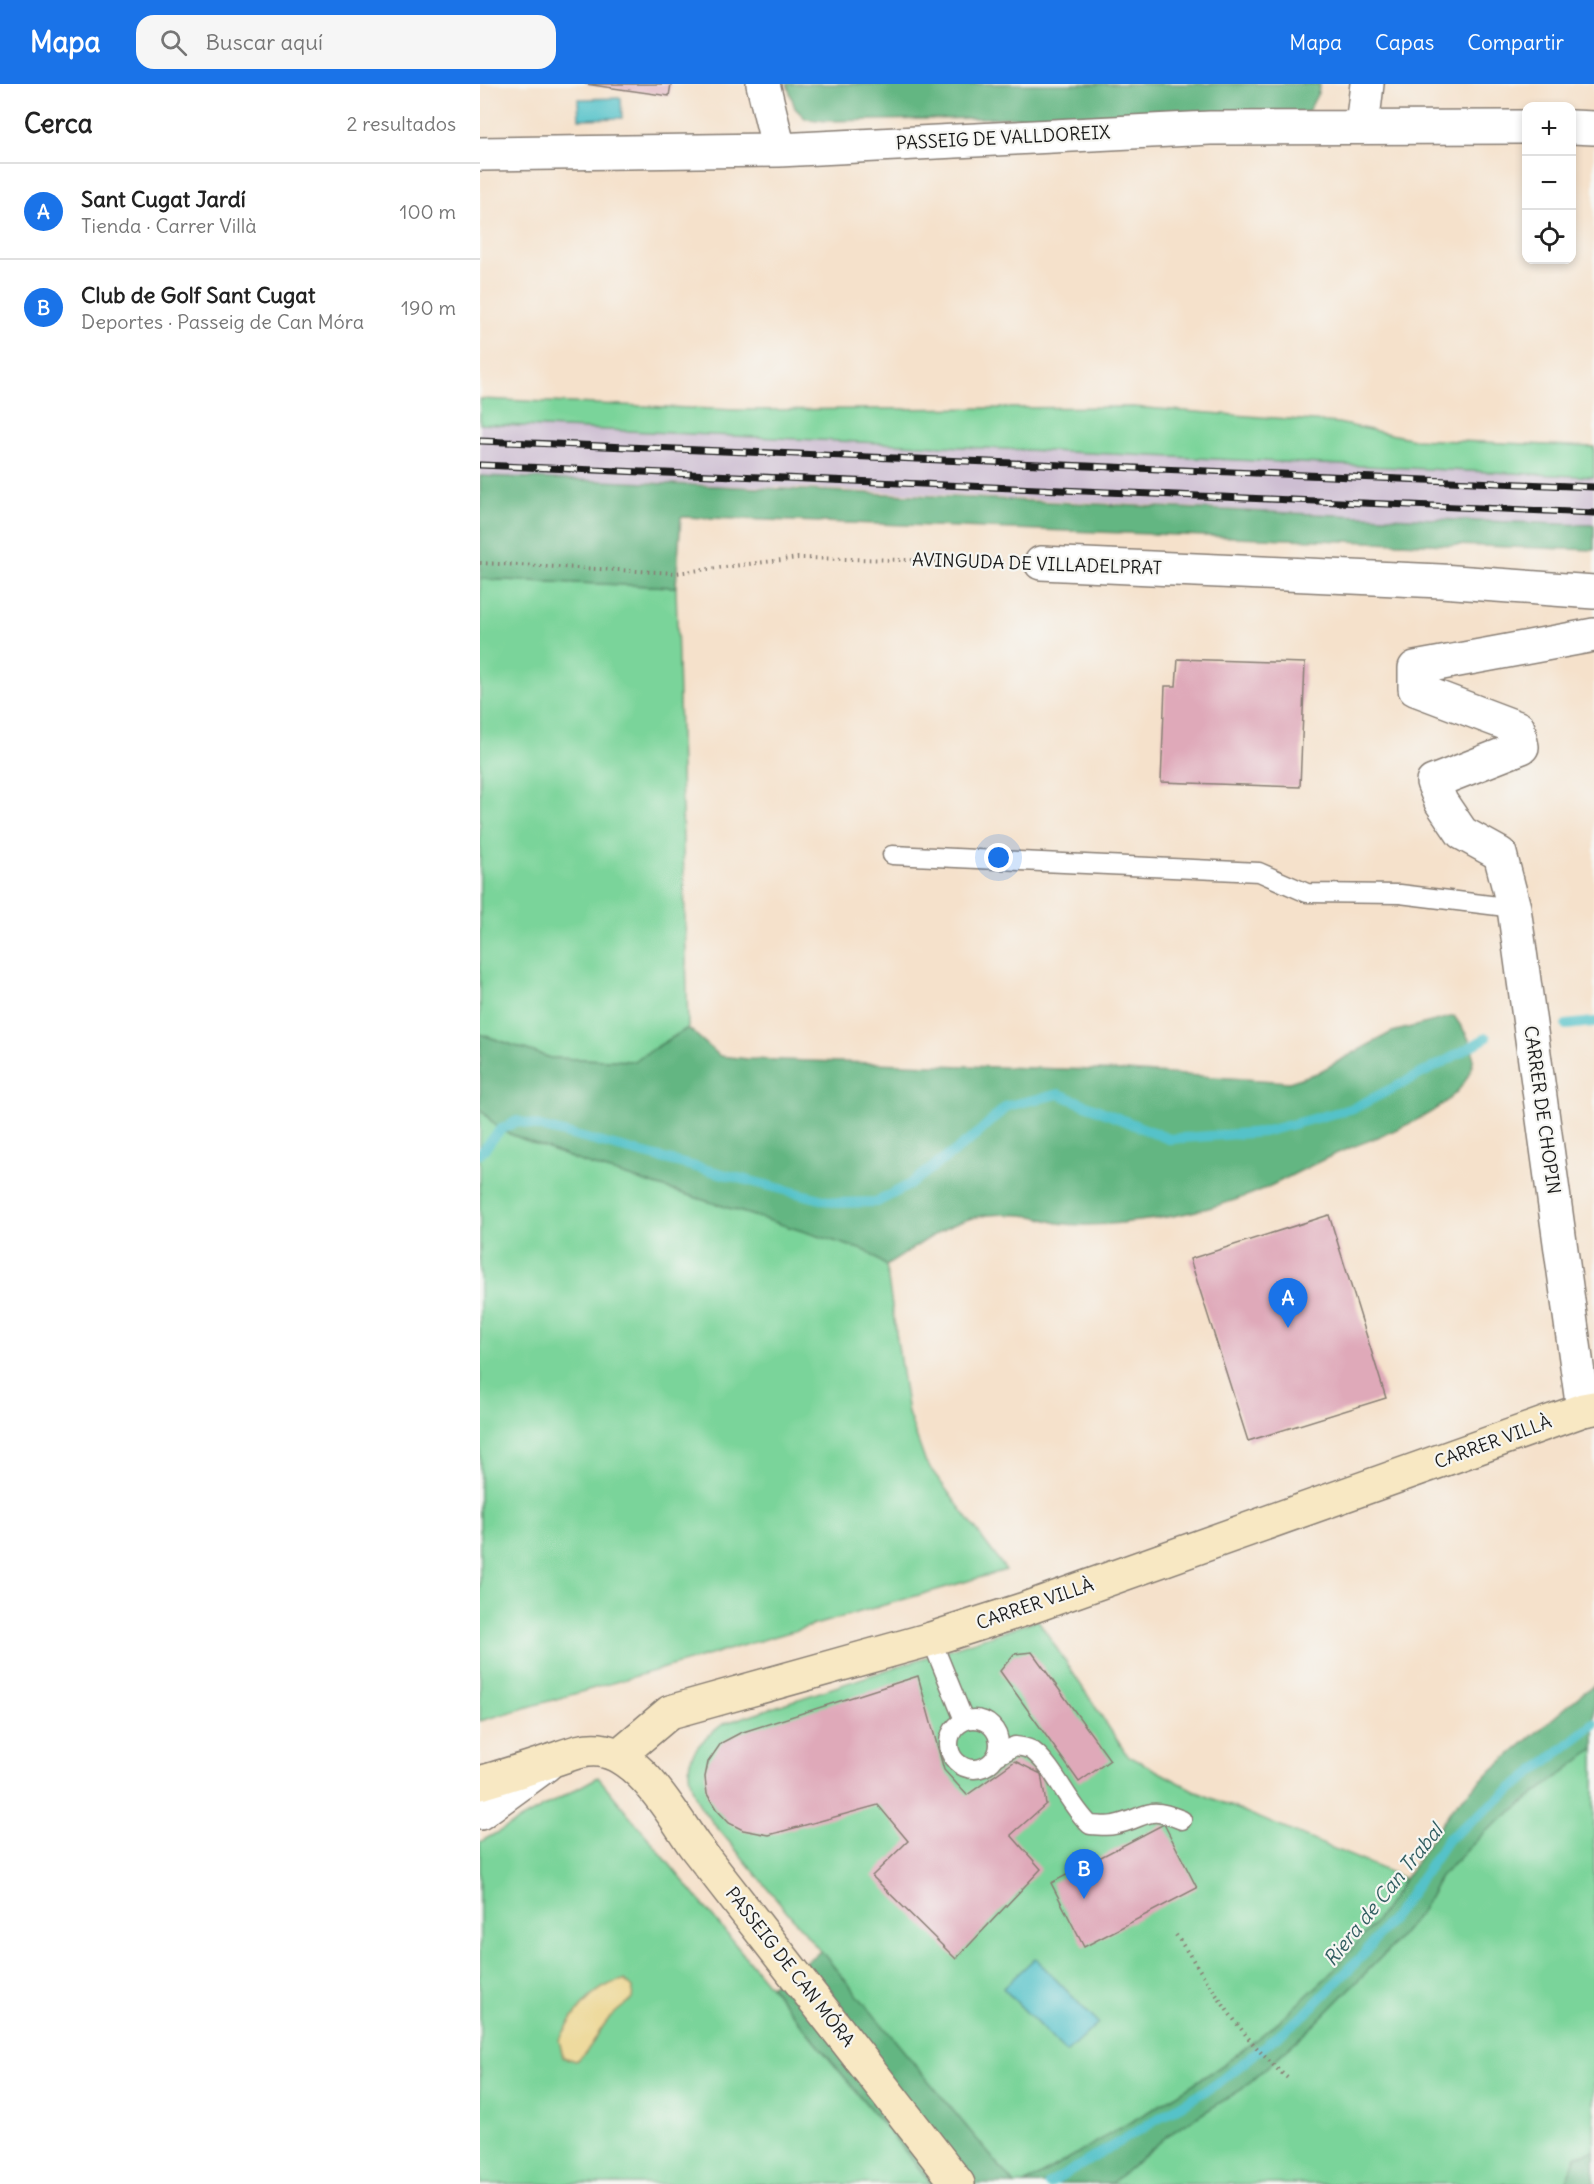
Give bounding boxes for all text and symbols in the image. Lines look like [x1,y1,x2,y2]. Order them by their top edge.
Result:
search box [136,15,556,69]
text: Mapa [30,24,100,60]
icon: search [157,26,190,59]
text: Buscar aquí [205,28,323,56]
text: Mapa [1289,29,1342,56]
text: Capas [1375,29,1434,56]
text: Compartir [1467,29,1564,56]
map controls [1522,102,1576,264]
button: + [1522,102,1576,156]
text: Cerca [24,107,93,140]
text: 2 resultados [347,111,456,136]
street label: PASSEIG DE VALLDOREIX [895,120,1111,155]
button: − [1522,156,1576,210]
text: Sant Cugat Jardí [81,185,246,213]
text: A [37,199,50,224]
text: 100 m [399,199,456,224]
button: locate [1522,210,1576,264]
text: Tienda · Carrer Villà [81,213,257,238]
text: Club de Golf Sant Cugat [81,281,315,309]
text: B [37,295,50,320]
text: 190 m [401,295,456,320]
text: Deportes · Passeig de Can Móra [81,309,364,334]
street label: AVINGUDA DE VILLADELPRAT [912,548,1162,579]
your location [984,843,1013,872]
street label: CARRER DE CHOPIN [1519,1024,1566,1196]
pin: A [1268,1278,1308,1328]
street label: CARRER VILLÀ [1431,1410,1554,1473]
street label: CARRER VILLÀ [973,1573,1097,1634]
water label: Riera de Can Trabal [1318,1817,1449,1971]
pin: B [1064,1850,1104,1899]
street label: PASSEIG DE CAN MÓRA [721,1882,860,2051]

